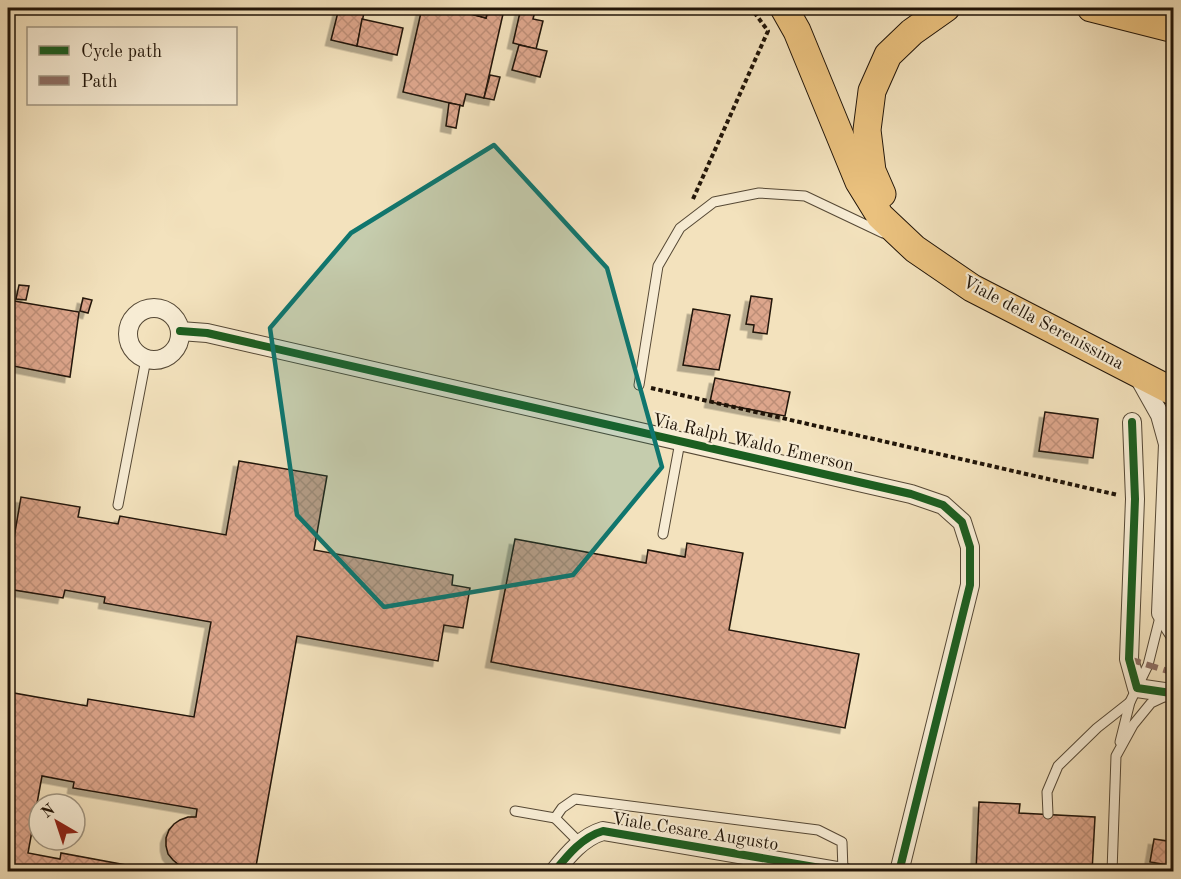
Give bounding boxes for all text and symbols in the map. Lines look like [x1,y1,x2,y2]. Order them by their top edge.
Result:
legend [27,27,237,105]
text: Cycle path [81,43,162,61]
text: Path [81,73,118,91]
street label: Viale della Serenissima [959,273,1127,373]
street label: Via Ralph Waldo Emerson [650,411,856,475]
north arrow [27,792,87,852]
text: N [39,801,59,822]
street label: Viale Cesare Augusto [610,810,780,854]

